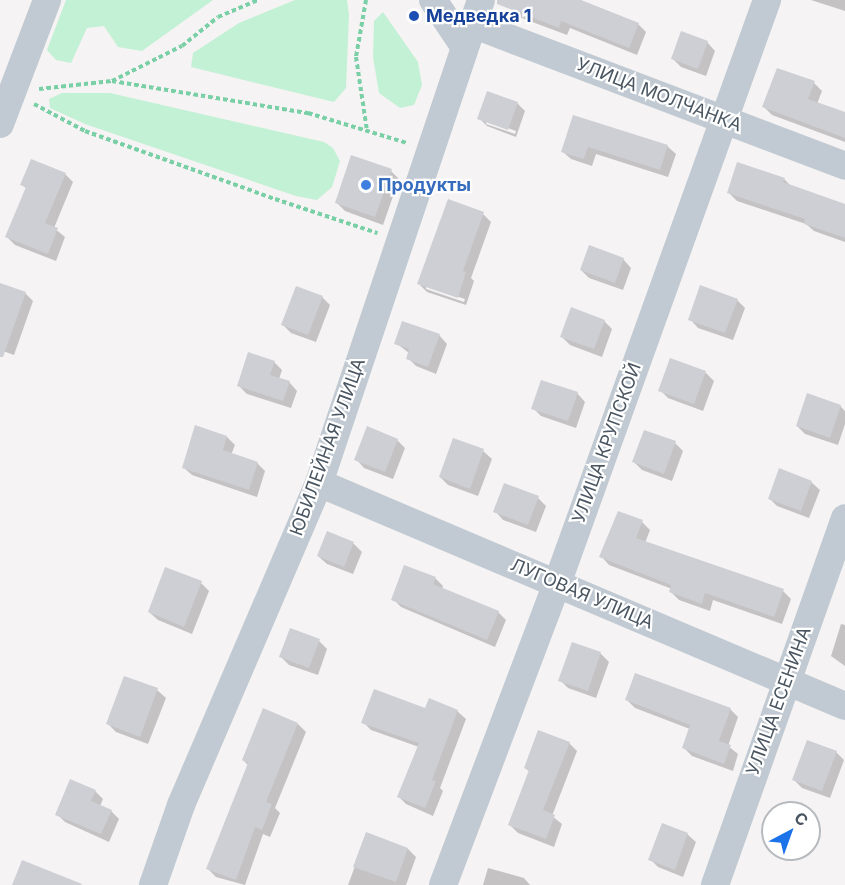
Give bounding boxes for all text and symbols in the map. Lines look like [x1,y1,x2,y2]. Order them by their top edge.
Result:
place label: Медведка 1 [426,5,532,27]
marker: Медведка 1 [407,9,421,23]
street label: УЛИЦА МОЛЧАНКА [573,54,745,136]
place label: Продукты [378,174,471,196]
marker: Продукты [359,178,373,192]
street label: ЮБИЛЕЙНАЯ УЛИЦА [286,355,370,539]
street label: УЛИЦА КРУПСКОЙ [568,360,646,526]
street label: ЛУГОВАЯ УЛИЦА [507,554,657,634]
street label: УЛИЦА ЕСЕНИНА [742,624,816,778]
north arrow [761,801,821,861]
text: С [790,807,813,830]

